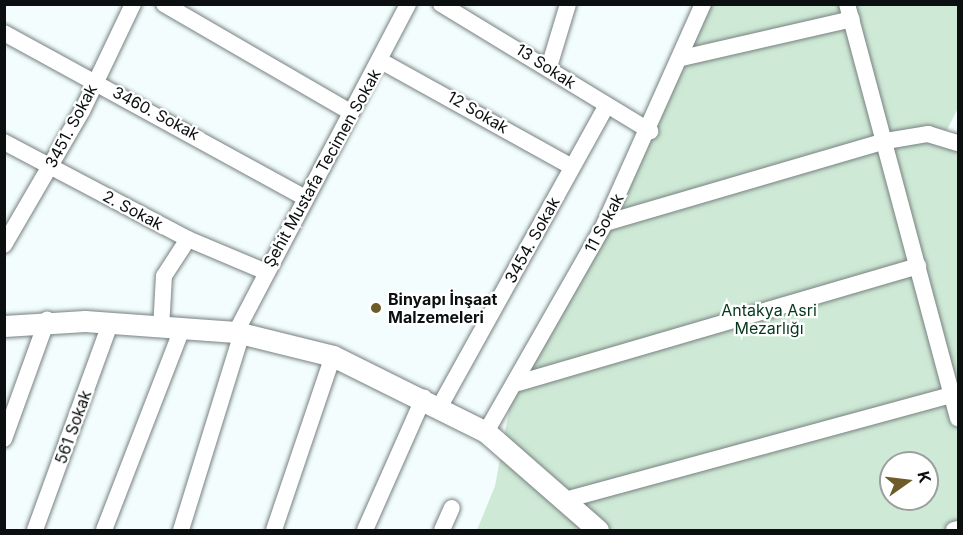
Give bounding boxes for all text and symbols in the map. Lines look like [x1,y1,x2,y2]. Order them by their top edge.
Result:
street label: 13 Sokak [513,40,579,92]
street label: Şehit Mustafa Tecimen Sokak [259,66,385,270]
street label: 3451. Sokak [41,81,101,171]
street label: 3460. Sokak [109,82,203,144]
street label: 12 Sokak [444,87,512,137]
street label: 2. Sokak [100,186,166,234]
street label: 11 Sokak [581,190,627,256]
street label: 3454. Sokak [501,194,563,286]
place label: Binyapı İnşaat Malzemeleri [388,289,497,327]
park label: Antakya Asri Mezarlığı [721,300,817,338]
marker: Binyapı İnşaat Malzemeleri [369,301,383,315]
street label: 561 Sokak [51,388,95,466]
north arrow [879,451,939,511]
text: K [913,469,936,485]

